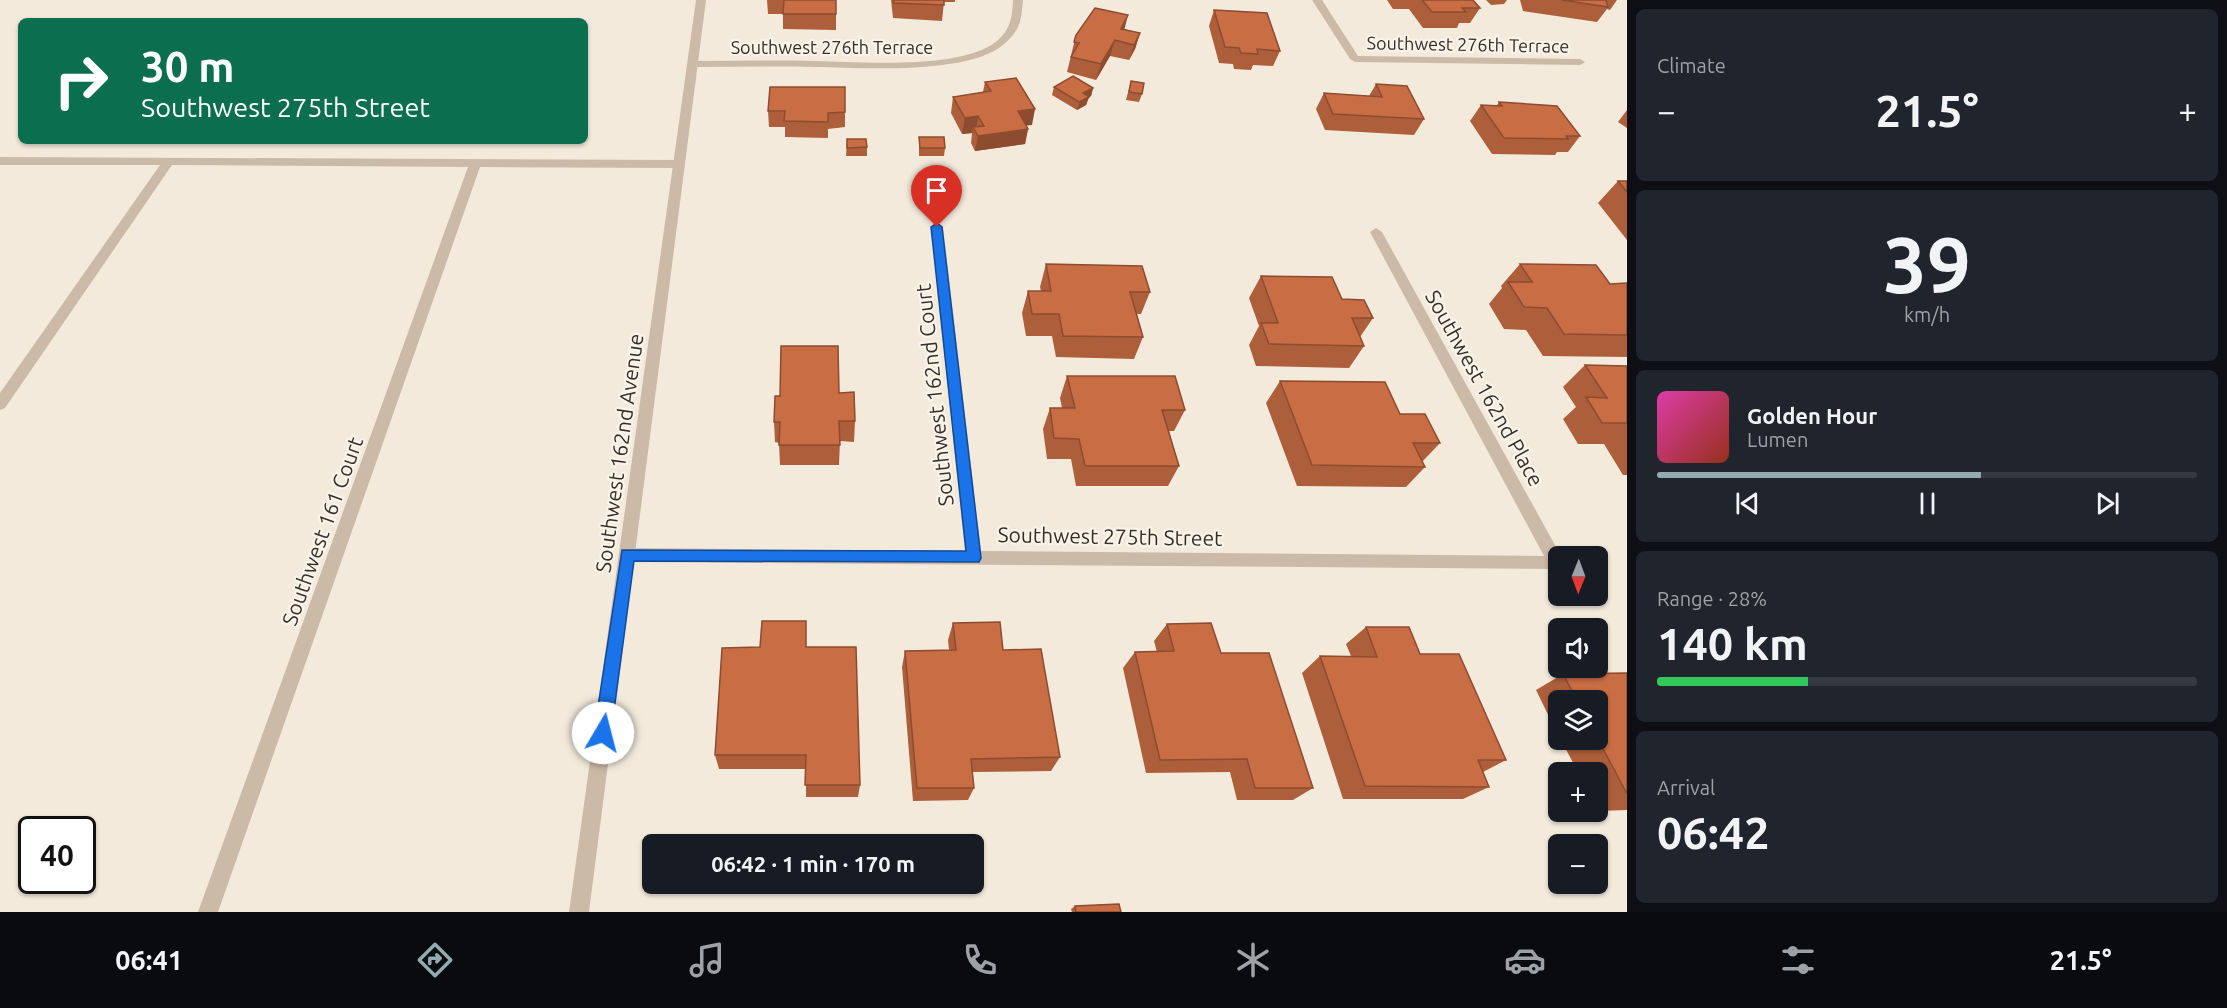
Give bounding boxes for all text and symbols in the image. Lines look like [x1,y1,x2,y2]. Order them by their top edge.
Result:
street label: Southwest 276th Terrace [1367,32,1569,56]
street label: Southwest 276th Terrace [731,37,933,57]
icon: right [42,42,120,120]
text: 30 m [141,43,235,90]
text: Climate [1657,54,1726,77]
text: 21.5° [1875,85,1979,136]
text: Southwest 275th Street [141,92,430,122]
text: − [1657,92,1676,129]
text: + [2178,92,2197,129]
pin [911,165,962,227]
icon: arrive [920,174,953,207]
text: 39 [1883,220,1971,308]
street label: Southwest 162nd Court [910,283,958,507]
street label: Southwest 162nd Place [1421,286,1549,490]
text: km/h [1904,303,1950,326]
street label: Southwest 162nd Avenue [590,332,648,574]
text: Golden Hour [1747,403,1877,428]
text: Lumen [1747,428,1808,451]
street label: Southwest 161 Court [277,433,367,629]
icon: previous [1731,487,1764,520]
icon: pause [1911,487,1944,520]
icon: next [2091,487,2124,520]
street label: Southwest 275th Street [997,522,1223,550]
north arrow [1548,546,1608,606]
map controls [1548,546,1608,894]
text: Range · 28% [1657,587,1767,610]
button: sound [1548,618,1608,678]
text: 140 km [1657,618,1808,669]
button: layers [1548,690,1608,750]
position arrow [571,701,635,765]
button: + [1548,762,1608,822]
text: Arrival [1657,776,1715,799]
text: 06:42 [1657,807,1770,858]
speed limit sign: 40 [18,816,96,894]
button: − [1548,834,1608,894]
text: 06:42 · 1 min · 170 m [711,851,915,876]
icon: directions [414,939,456,981]
icon: music [686,939,728,981]
icon: phone [959,939,1001,981]
icon: climate [1232,939,1274,981]
icon: car [1504,939,1546,981]
icon: filters [1777,939,1819,981]
text: 06:41 [115,945,183,975]
text: 21.5° [2050,945,2112,975]

